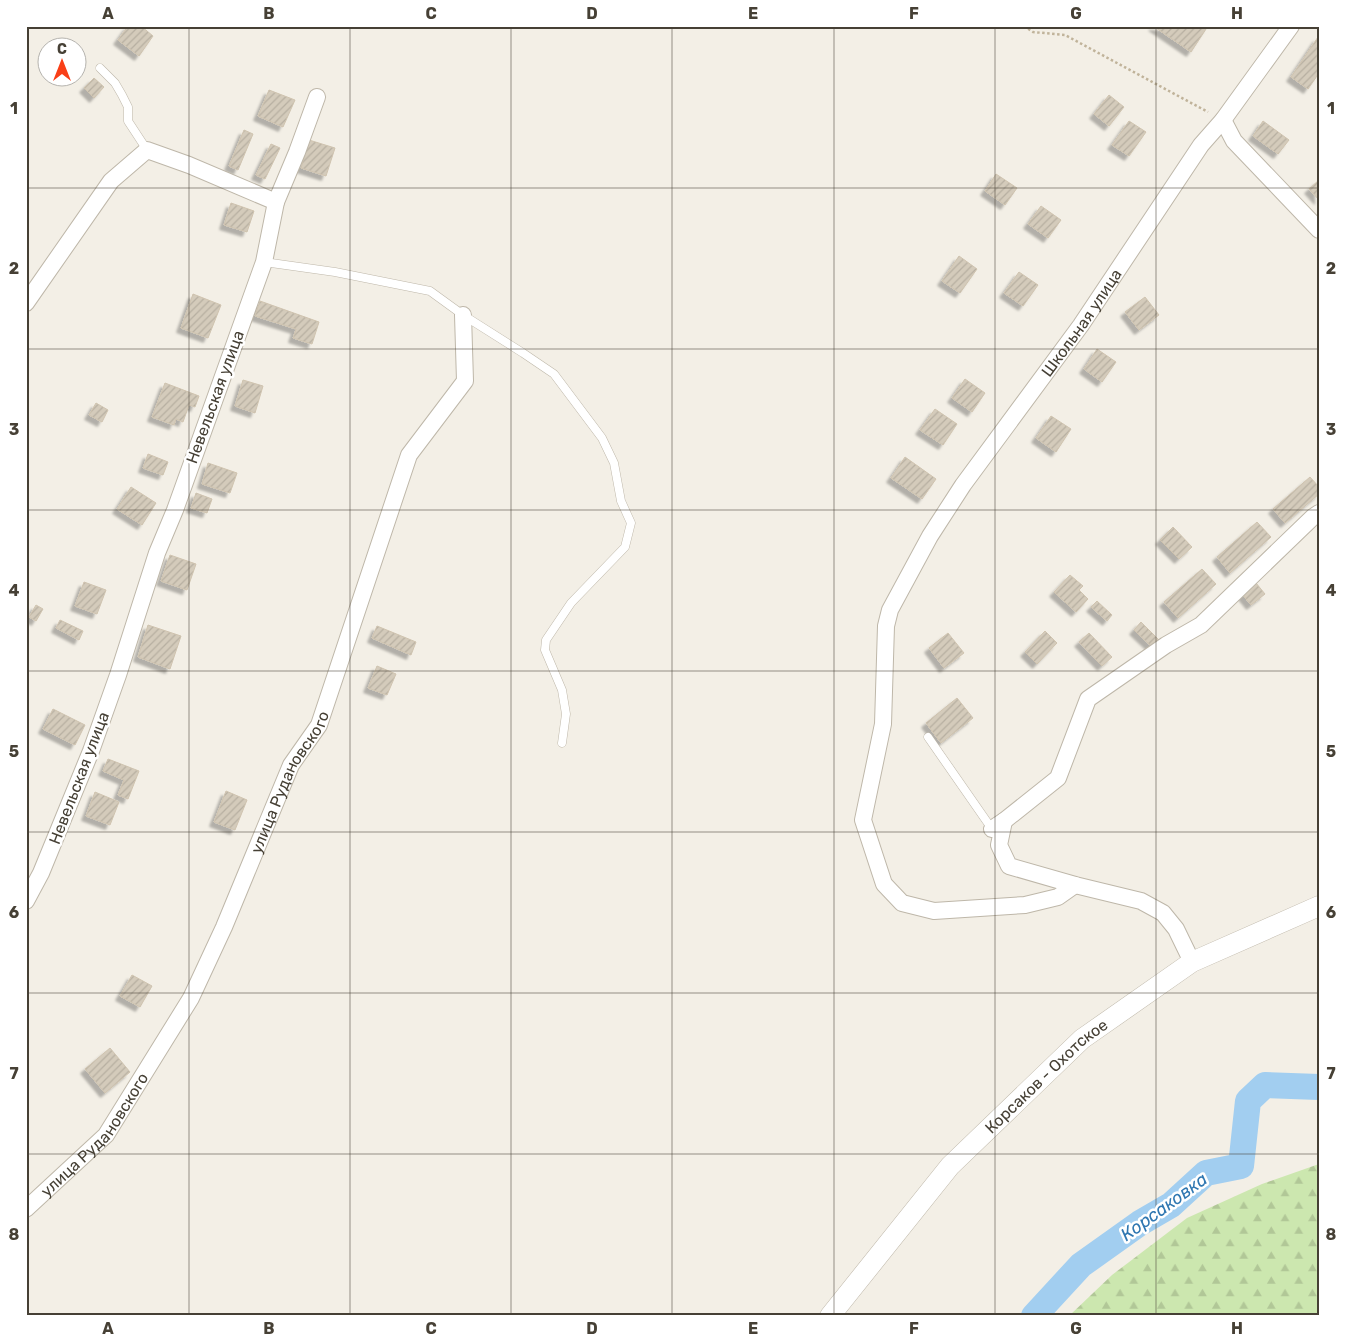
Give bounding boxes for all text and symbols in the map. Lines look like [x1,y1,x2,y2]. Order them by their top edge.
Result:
text: A [102,4,114,23]
text: B [263,4,275,23]
text: C [425,4,437,23]
text: D [586,4,598,23]
text: E [748,4,758,23]
text: F [909,4,919,23]
text: G [1070,4,1082,23]
text: H [1231,4,1243,23]
north arrow [38,38,88,88]
text: С [57,41,67,58]
text: 1 [10,99,18,118]
text: 1 [1327,99,1335,118]
text: 2 [9,259,19,278]
text: 2 [1326,259,1336,278]
street label: Школьная улица [1037,265,1125,380]
street label: Невельская улица [182,328,248,466]
text: 3 [9,420,19,439]
text: 3 [1326,420,1336,439]
text: 4 [9,581,20,600]
text: 4 [1326,581,1337,600]
street label: Невельская улица [45,709,113,847]
street label: улица Рудановского [246,709,332,856]
text: 5 [9,742,19,761]
text: 5 [1326,742,1336,761]
text: 6 [9,903,19,922]
text: 6 [1326,903,1336,922]
street label: Корсаков - Охотское [981,1015,1111,1137]
text: 7 [9,1064,19,1083]
text: 7 [1326,1064,1336,1083]
street label: улица Рудановского [37,1069,152,1200]
water label: Корсаковка [1116,1168,1212,1246]
text: 8 [9,1225,20,1244]
text: 8 [1326,1225,1337,1244]
text: A [102,1319,114,1338]
text: B [263,1319,275,1338]
text: C [425,1319,437,1338]
text: D [586,1319,598,1338]
text: E [748,1319,758,1338]
text: F [909,1319,919,1338]
text: G [1070,1319,1082,1338]
text: H [1231,1319,1243,1338]

